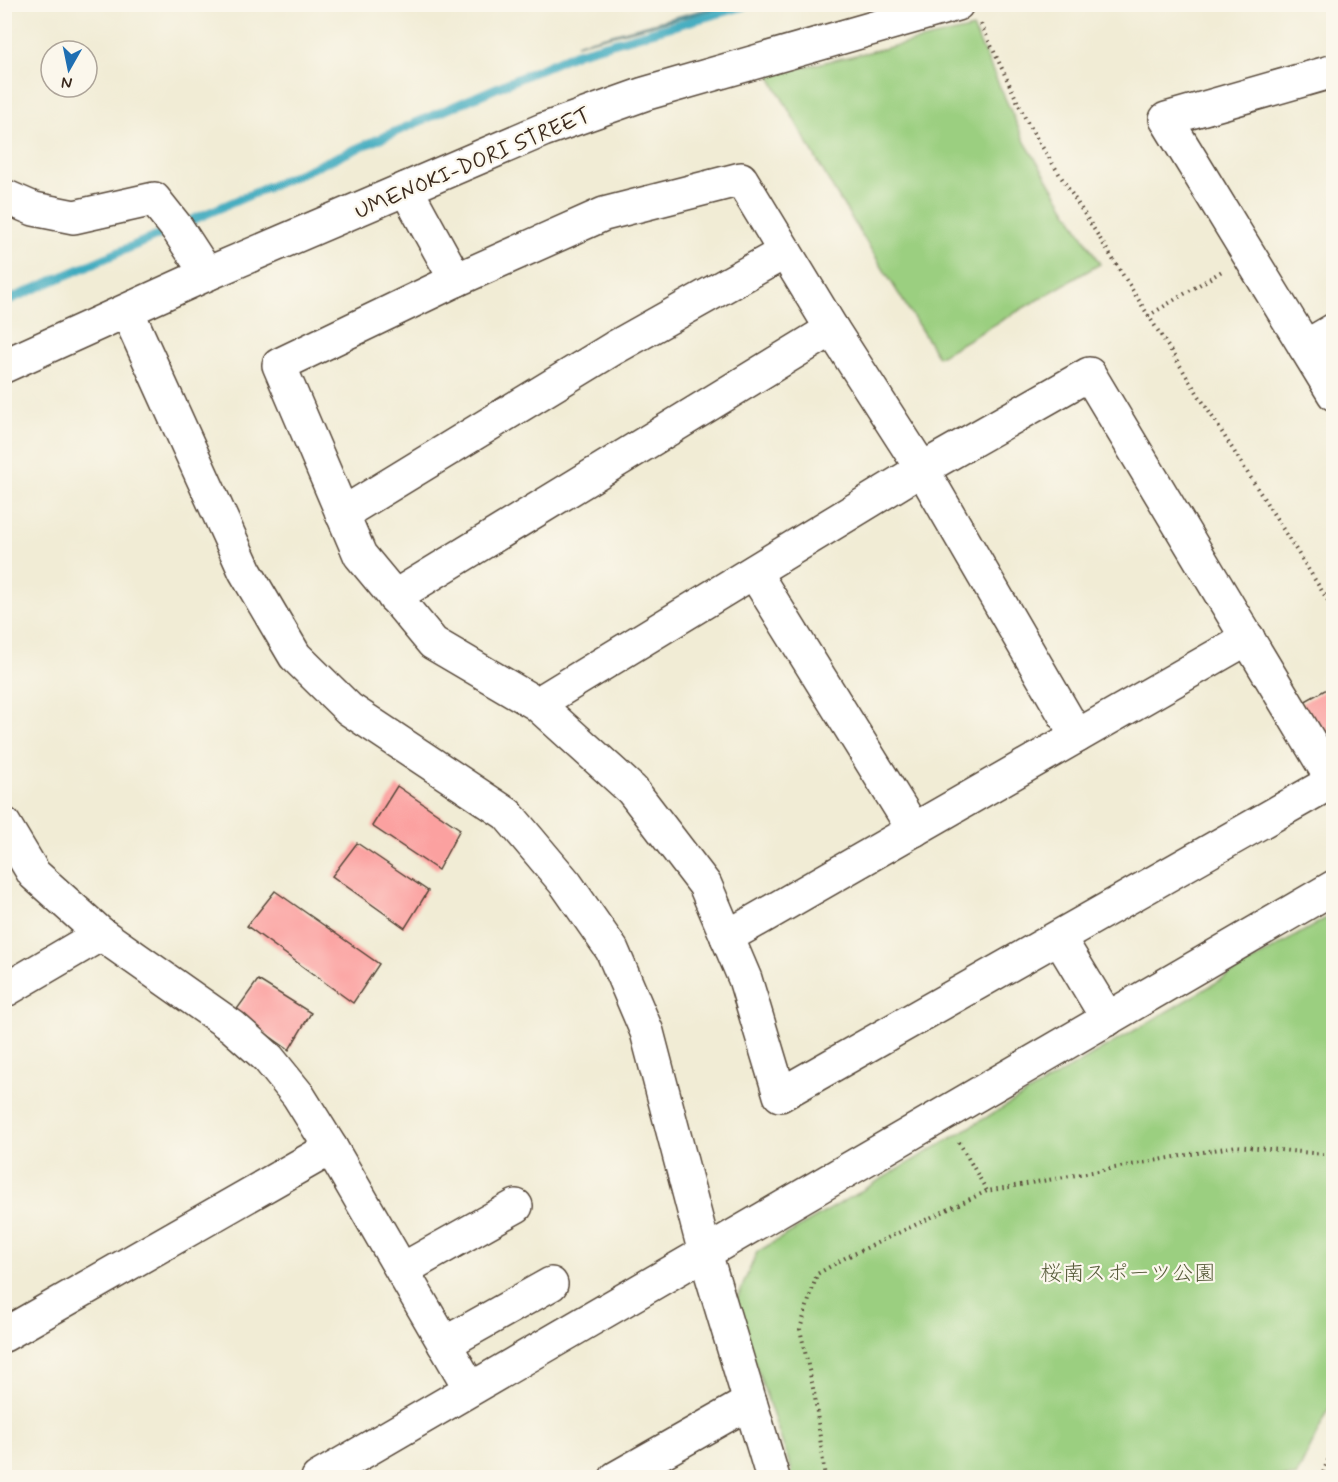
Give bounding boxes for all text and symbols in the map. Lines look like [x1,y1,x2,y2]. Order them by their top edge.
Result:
north arrow [39,39,99,99]
text: N [60,71,74,94]
street label: UMENOKI-DORI STREET [351,101,595,226]
park label: 桜南スポーツ公園 [1040,1260,1216,1288]

